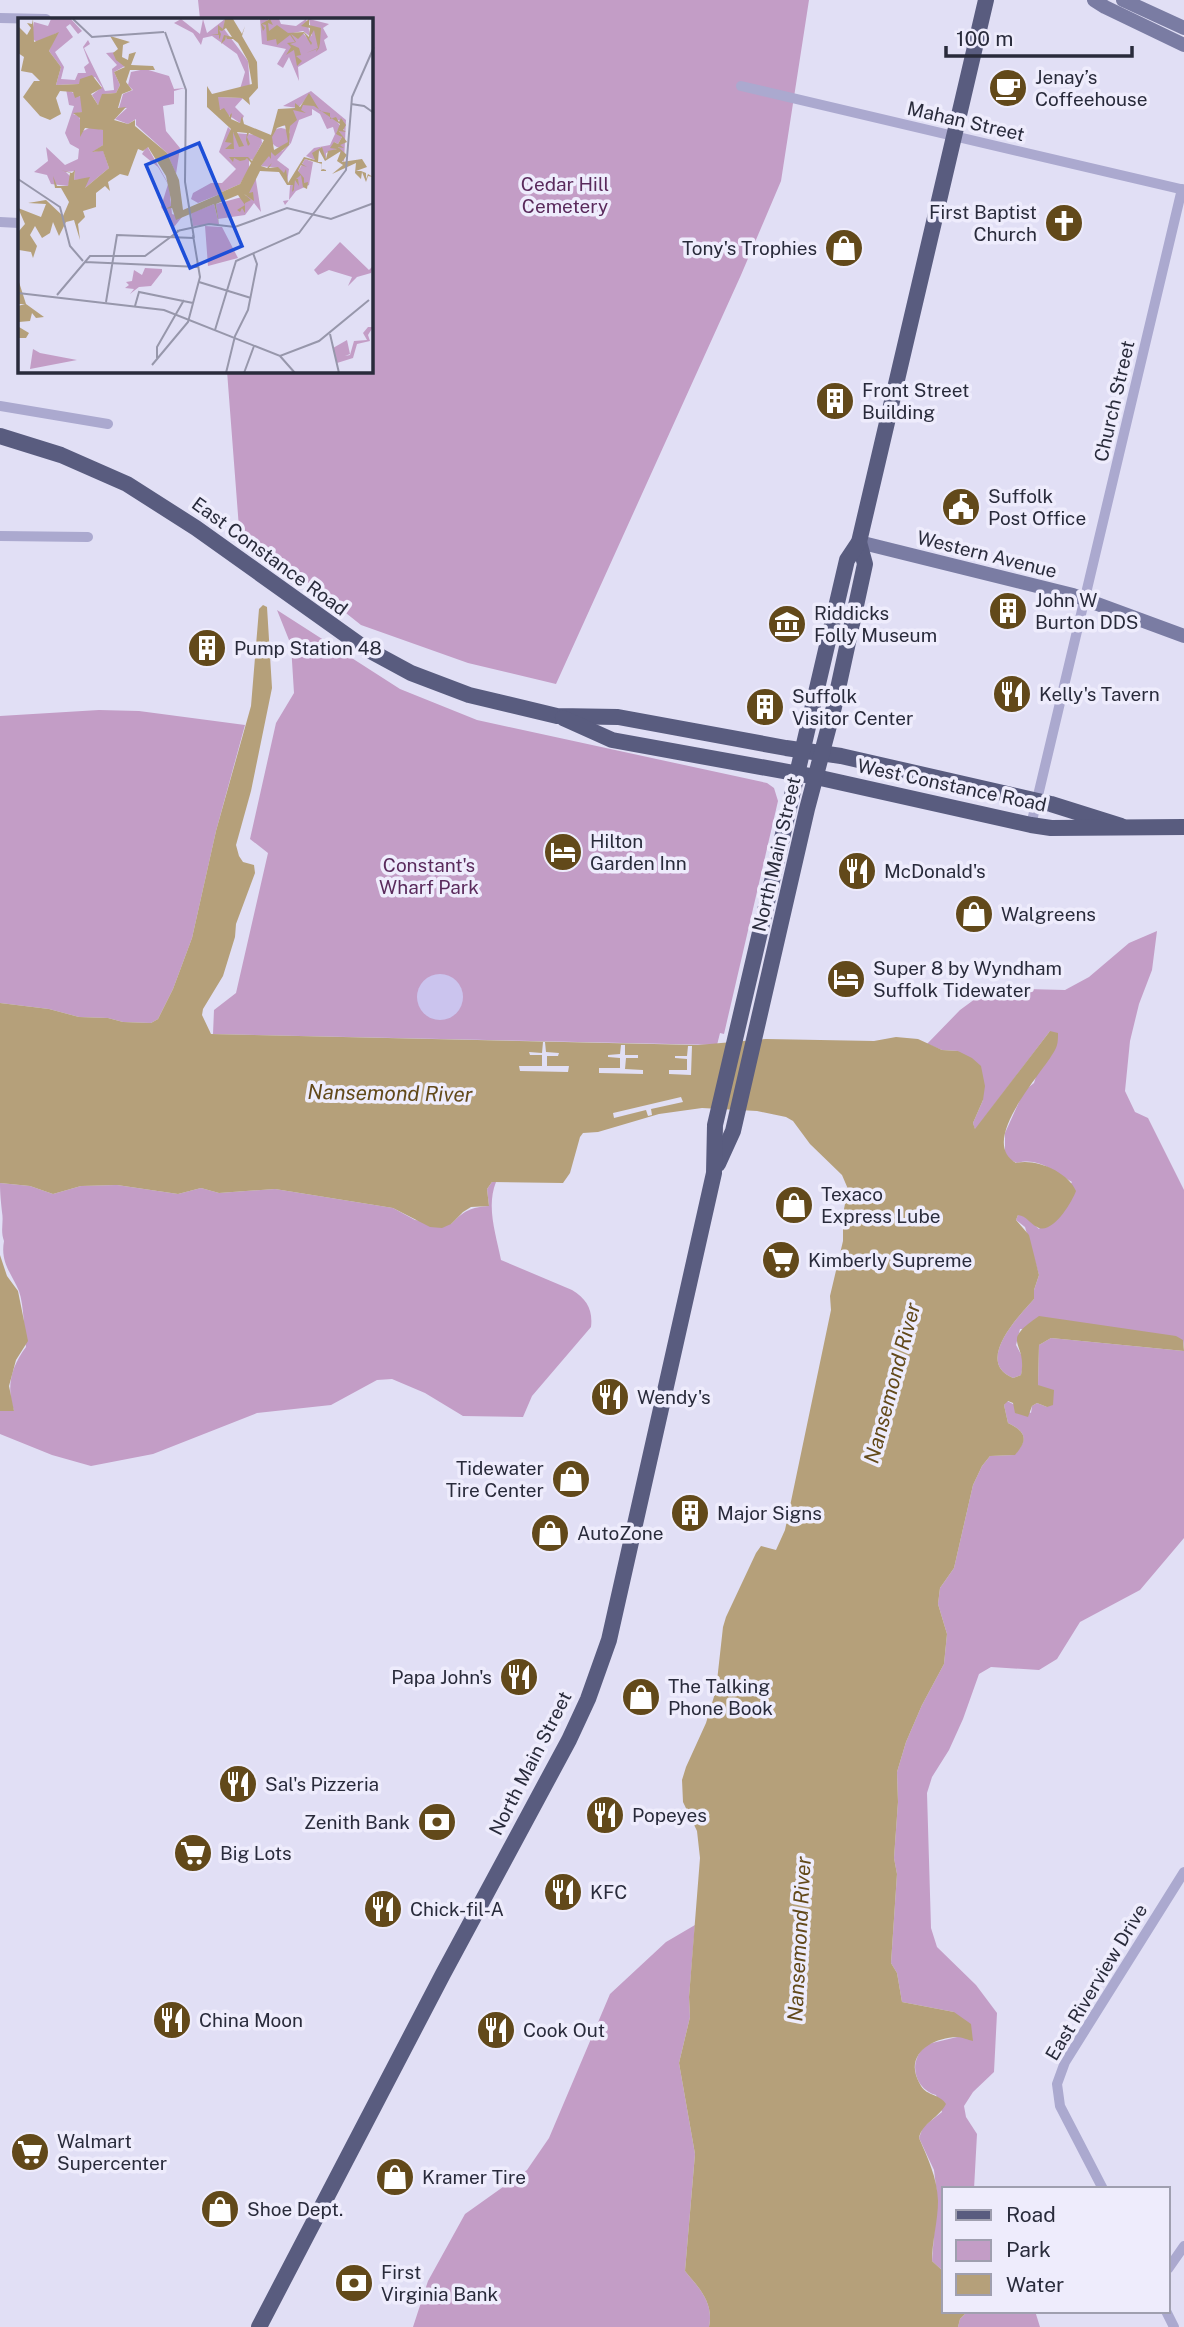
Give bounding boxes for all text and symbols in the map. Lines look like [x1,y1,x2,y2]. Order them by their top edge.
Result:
scale bar [946,14,1132,58]
inset map [18,18,373,373]
text: 100 m [956,26,1013,51]
place label: Jenay’s Coffeehouse [1035,66,1147,110]
cafe icon: Jenay’s Coffeehouse [987,67,1029,109]
street label: Mahan Street [905,97,1027,145]
park label: Cedar Hill Cemetery [521,173,609,217]
place label: First Baptist Church [929,201,1037,245]
church icon: First Baptist Church [1043,202,1085,244]
shop icon: Tony's Trophies [823,227,865,269]
place label: Tony's Trophies [682,237,817,259]
street label: Church Street [1089,338,1139,464]
place label: Front Street Building [862,379,969,423]
building icon: Front Street Building [814,380,856,422]
place label: Suffolk Post Office [988,485,1086,529]
public building icon: Suffolk Post Office [940,486,982,528]
street label: East Constance Road [188,492,352,620]
street label: Western Avenue [915,526,1059,582]
place label: John W Burton DDS [1035,589,1138,633]
building icon: John W Burton DDS [987,590,1029,632]
place label: Riddicks Folly Museum [814,602,937,646]
museum icon: Riddicks Folly Museum [766,603,808,645]
building icon: Pump Station 48 [186,627,228,669]
place label: Pump Station 48 [234,637,382,659]
restaurant icon: Kelly's Tavern [991,673,1033,715]
place label: Kelly's Tavern [1039,683,1160,705]
place label: Suffolk Visitor Center [792,685,913,729]
building icon: Suffolk Visitor Center [744,686,786,728]
street label: West Constance Road [855,754,1049,816]
street label: North Main Street [747,774,805,934]
place label: Hilton Garden Inn [590,830,687,874]
hotel icon: Hilton Garden Inn [542,831,584,873]
restaurant icon: McDonald's [836,850,878,892]
park label: Constant's Wharf Park [379,854,479,898]
place label: McDonald's [884,860,986,882]
shop icon: Walgreens [953,893,995,935]
place label: Walgreens [1001,903,1096,925]
place label: Super 8 by Wyndham Suffolk Tidewater [873,957,1062,1001]
hotel icon: Super 8 by Wyndham Suffolk Tidewater [825,958,867,1000]
water label: Nansemond River [307,1079,474,1107]
place label: Texaco Express Lube [821,1183,941,1227]
shop icon: Texaco Express Lube [773,1184,815,1226]
supermarket icon: Kimberly Supreme [760,1239,802,1281]
place label: Kimberly Supreme [808,1249,972,1271]
water label: Nansemond River [859,1299,926,1466]
restaurant icon: Wendy's [589,1376,631,1418]
place label: Wendy's [637,1386,711,1408]
place label: Tidewater Tire Center [446,1457,544,1501]
shop icon: Tidewater Tire Center [550,1458,592,1500]
building icon: Major Signs [669,1492,711,1534]
place label: Major Signs [717,1502,822,1524]
shop icon: AutoZone [529,1512,571,1554]
place label: AutoZone [577,1522,664,1544]
restaurant icon: Papa John's [498,1656,540,1698]
place label: Papa John's [391,1666,492,1688]
place label: The Talking Phone Book [668,1675,773,1719]
shop icon: The Talking Phone Book [620,1676,662,1718]
street label: North Main Street [484,1688,576,1838]
restaurant icon: Sal's Pizzeria [217,1763,259,1805]
place label: Sal's Pizzeria [265,1773,379,1795]
restaurant icon: Popeyes [584,1794,626,1836]
bank icon: Zenith Bank [416,1801,458,1843]
place label: Popeyes [632,1804,707,1826]
place label: Zenith Bank [304,1811,410,1833]
supermarket icon: Big Lots [172,1832,214,1874]
place label: Big Lots [220,1842,292,1864]
water label: Nansemond River [782,1855,816,2022]
restaurant icon: KFC [542,1871,584,1913]
place label: KFC [590,1881,627,1903]
restaurant icon: Chick-fil-A [362,1888,404,1930]
place label: Chick-fil-A [410,1898,504,1920]
street label: East Riverview Drive [1041,1900,1151,2064]
restaurant icon: China Moon [151,1999,193,2041]
place label: China Moon [199,2009,303,2031]
restaurant icon: Cook Out [475,2009,517,2051]
place label: Cook Out [523,2019,605,2041]
place label: Walmart Supercenter [57,2130,167,2174]
supermarket icon: Walmart Supercenter [9,2131,51,2173]
shop icon: Kramer Tire [374,2156,416,2198]
place label: Kramer Tire [422,2166,526,2188]
legend [942,2187,1170,2313]
shop icon: Shoe Dept. [199,2188,241,2230]
place label: Shoe Dept. [247,2198,343,2220]
text: Road [1006,2202,1056,2227]
text: Park [1006,2237,1051,2262]
place label: First Virginia Bank [381,2261,498,2305]
bank icon: First Virginia Bank [333,2262,375,2304]
text: Water [1006,2272,1064,2297]

